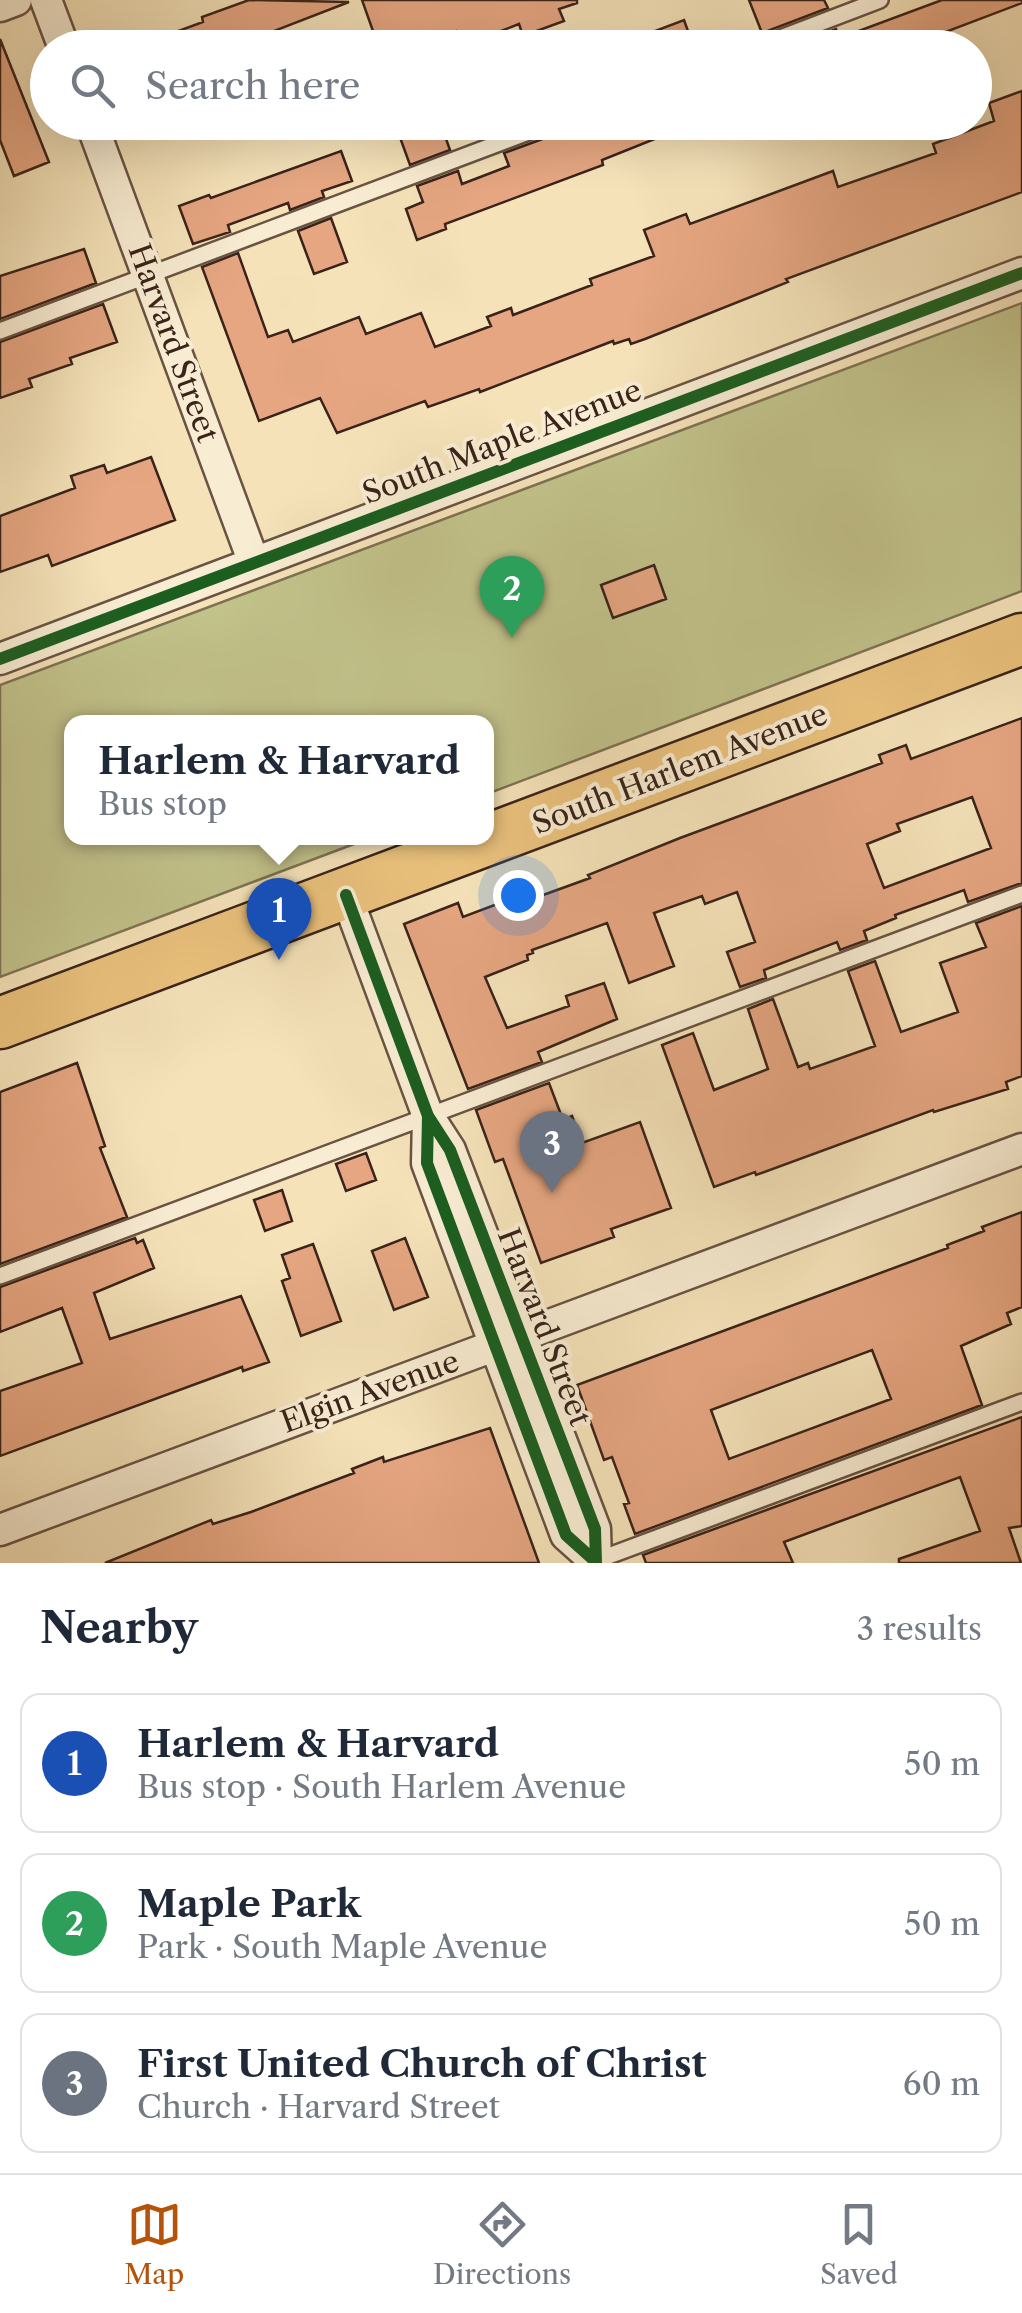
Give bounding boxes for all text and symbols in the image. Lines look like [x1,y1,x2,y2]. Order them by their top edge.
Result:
search box [30,30,992,140]
icon: search [65,58,120,113]
text: Search here [145,62,360,109]
street label: Harvard Street [120,238,227,448]
street label: South Maple Avenue [357,371,646,512]
pin: 2 [480,556,544,638]
street label: South Harlem Avenue [527,695,833,842]
popup [64,715,494,845]
text: Harlem & Harvard [98,737,460,784]
text: Bus stop [98,784,227,823]
your location [493,870,544,921]
pin: 1 [246,878,312,960]
pin: 3 [520,1110,584,1193]
street label: Harvard Street [490,1223,599,1431]
street label: Elgin Avenue [276,1342,464,1441]
text: Nearby [40,1602,198,1654]
text: 3 results [856,1609,982,1648]
text: Harlem & Harvard [137,1720,499,1767]
text: 1 [67,1744,82,1783]
text: 50 m [904,1744,980,1783]
text: Bus stop · South Harlem Avenue [137,1767,626,1806]
text: Maple Park [137,1880,361,1927]
text: 2 [65,1904,84,1943]
text: 50 m [904,1904,980,1943]
text: Park · South Maple Avenue [137,1927,547,1966]
text: First United Church of Christ [137,2040,707,2087]
text: 3 [65,2064,84,2103]
text: 60 m [903,2064,980,2103]
text: Church · Harvard Street [137,2087,500,2126]
tab: Map [124,2197,184,2291]
tab: Directions [433,2197,571,2291]
tab: Saved [820,2197,898,2291]

